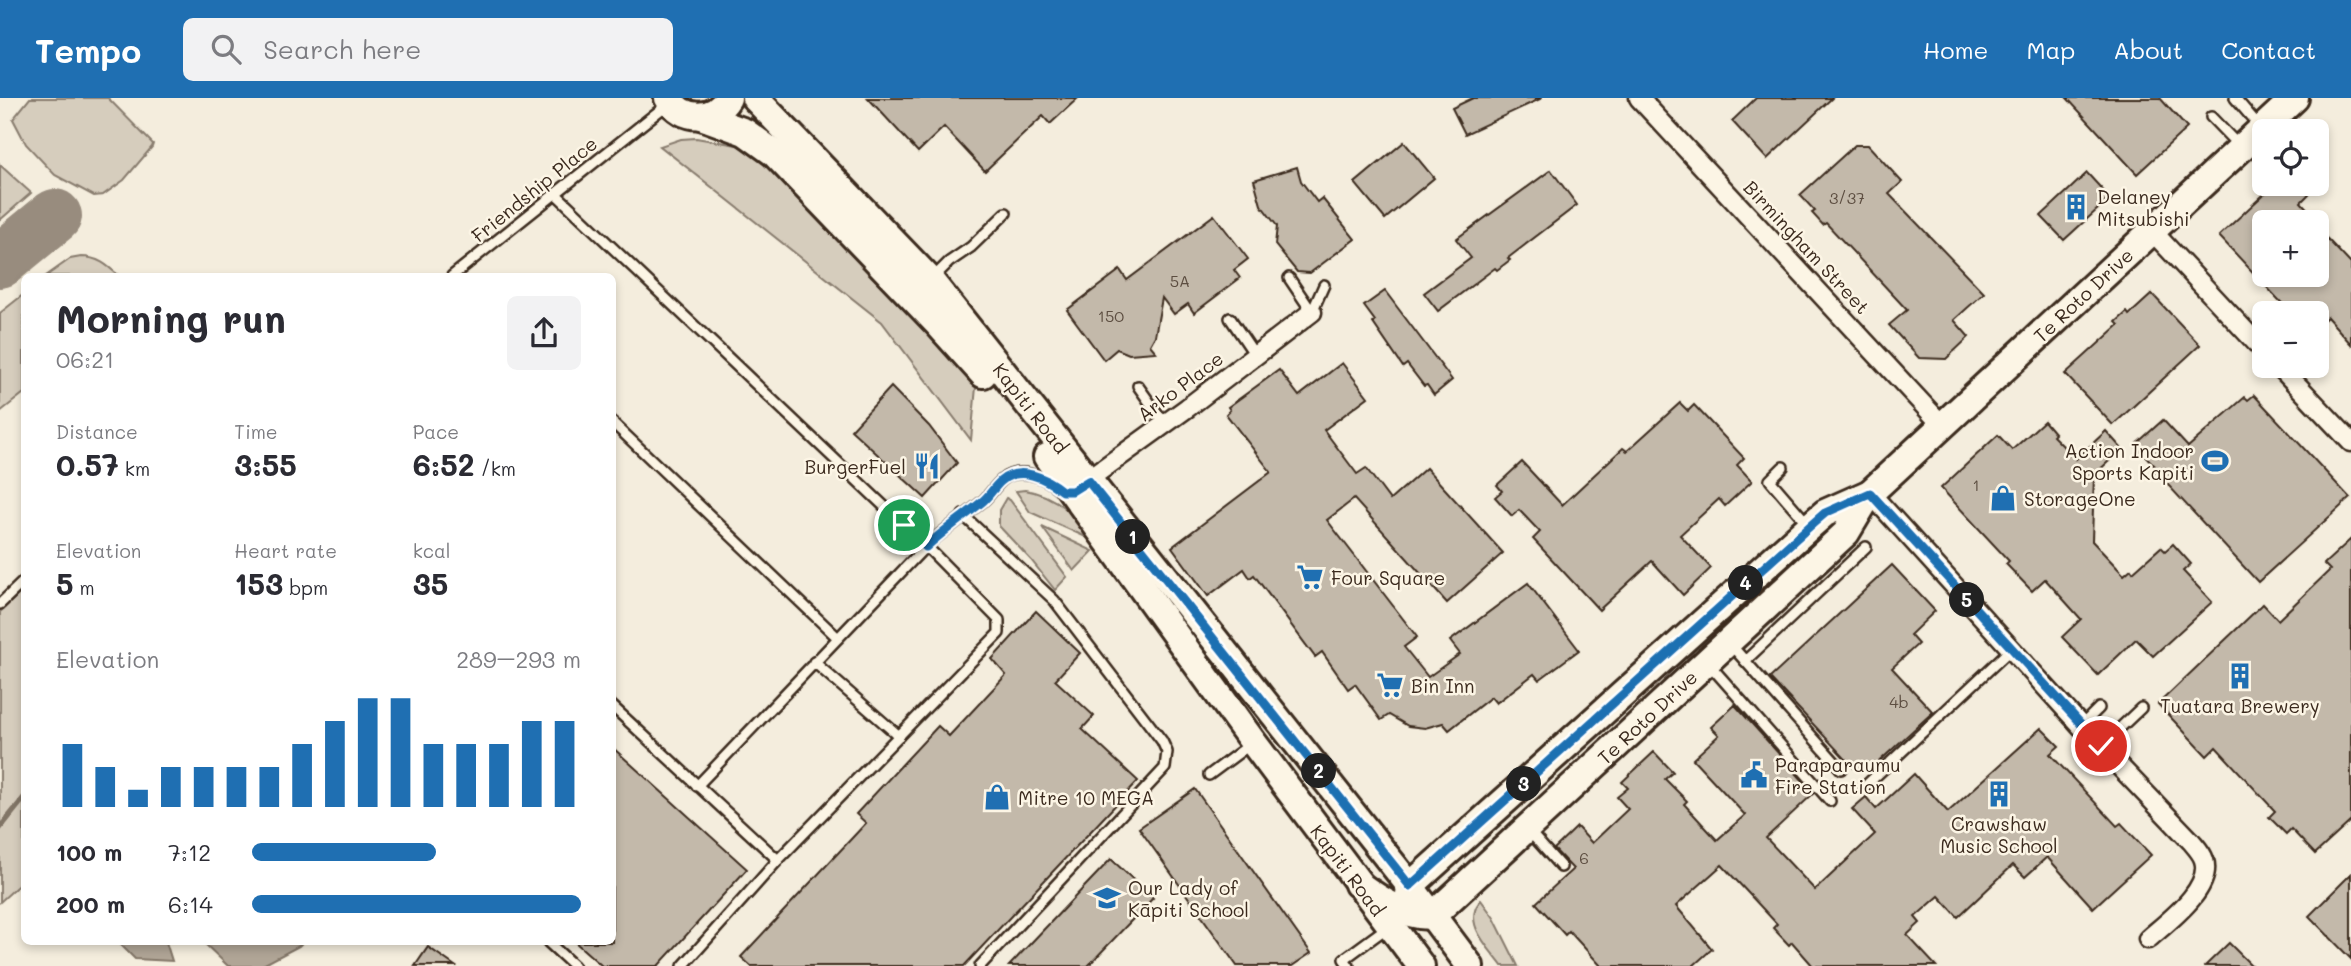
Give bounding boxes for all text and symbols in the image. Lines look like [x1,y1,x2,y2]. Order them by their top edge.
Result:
search box [183,18,673,81]
text: Tempo [35,28,141,71]
icon: search [207,30,245,68]
text: Search here [263,32,421,66]
text: Home [1923,34,1988,65]
text: Map [2026,34,2075,65]
text: About [2113,34,2183,65]
text: Contact [2221,34,2316,65]
map controls [2252,119,2329,378]
button: locate [2252,119,2329,196]
street label: Friendship Place [466,131,602,247]
street label: Birmingham Street [1739,175,1875,319]
place label: Delaney Mitsubishi [2097,184,2190,231]
house number: 3/37 [1829,187,1865,208]
building icon: Delaney Mitsubishi [2061,192,2091,222]
button: + [2252,210,2329,287]
street label: Te Roto Drive [2028,242,2138,348]
house number: 5A [1170,270,1190,291]
text: Morning run [56,293,286,343]
button: share [507,296,581,370]
button: − [2252,301,2329,378]
house number: 150 [1098,305,1124,326]
text: 06:21 [56,344,114,374]
street label: Arko Place [1132,346,1228,426]
street label: Kapiti Road [988,358,1074,458]
text: Distance [56,419,138,444]
text: Time [234,419,278,444]
text: Pace [413,419,459,444]
place label: Action Indoor Sports Kapiti [2065,438,2194,485]
text: 0.57 [56,444,119,484]
text: 3:55 [234,444,297,484]
text: 6:52 [413,444,475,484]
sports icon: Action Indoor Sports Kapiti [2200,446,2230,476]
restaurant icon: BurgerFuel [912,451,942,481]
place label: BurgerFuel [804,454,906,479]
text: km [119,456,150,481]
text: /km [475,456,516,481]
house number: 1 [1972,474,1980,495]
shop icon: StorageOne [1988,483,2018,513]
place label: StorageOne [2024,486,2136,511]
pin [874,495,934,555]
icon: arrive [885,506,923,544]
pin: 1 [1116,520,1150,555]
text: 1 [1128,524,1137,549]
text: Elevation [56,538,141,563]
text: Heart rate [234,538,337,563]
text: kcal [413,538,451,563]
supermarket icon: Four Square [1295,562,1325,592]
text: 5 [56,563,74,603]
text: 153 [234,563,283,603]
text: 35 [413,563,448,603]
place label: Four Square [1331,565,1445,590]
pin: 4 [1728,566,1764,601]
text: 4 [1739,570,1752,595]
text: m [74,575,95,600]
text: bpm [283,575,328,600]
pin: 5 [1950,582,1984,618]
text: 5 [1961,587,1972,612]
text: Elevation [56,644,159,674]
text: 289–293 m [456,644,581,674]
building icon: Tuatara Brewery [2225,661,2255,691]
street label: Te Roto Drive [1592,664,1702,770]
supermarket icon: Bin Inn [1375,670,1405,700]
place label: Bin Inn [1411,673,1475,698]
house number: 4b [1889,691,1909,712]
place label: Tuatara Brewery [2160,693,2320,718]
pin [2071,716,2131,776]
icon: check [2082,727,2120,765]
place label: Paraparaumu Fire Station [1775,752,1901,799]
pin: 2 [1302,754,1336,788]
text: 2 [1313,758,1324,783]
public building icon: Paraparaumu Fire Station [1739,760,1769,790]
pin: 3 [1506,766,1542,802]
text: 3 [1518,771,1529,796]
building icon: Crawshaw Music School [1984,779,2014,809]
shop icon: Mitre 10 MEGA [982,782,1012,812]
place label: Mitre 10 MEGA [1018,785,1154,810]
place label: Crawshaw Music School [1940,811,2058,858]
street label: Kapiti Road [1305,819,1391,921]
text: 100 m [56,837,122,867]
text: 7:12 [168,837,211,867]
house number: 6 [1579,847,1589,868]
place label: Our Lady of Kāpiti School [1128,875,1249,922]
school or university icon: Our Lady of Kāpiti School [1092,883,1122,913]
text: 200 m [56,889,125,919]
text: 6:14 [168,889,213,919]

